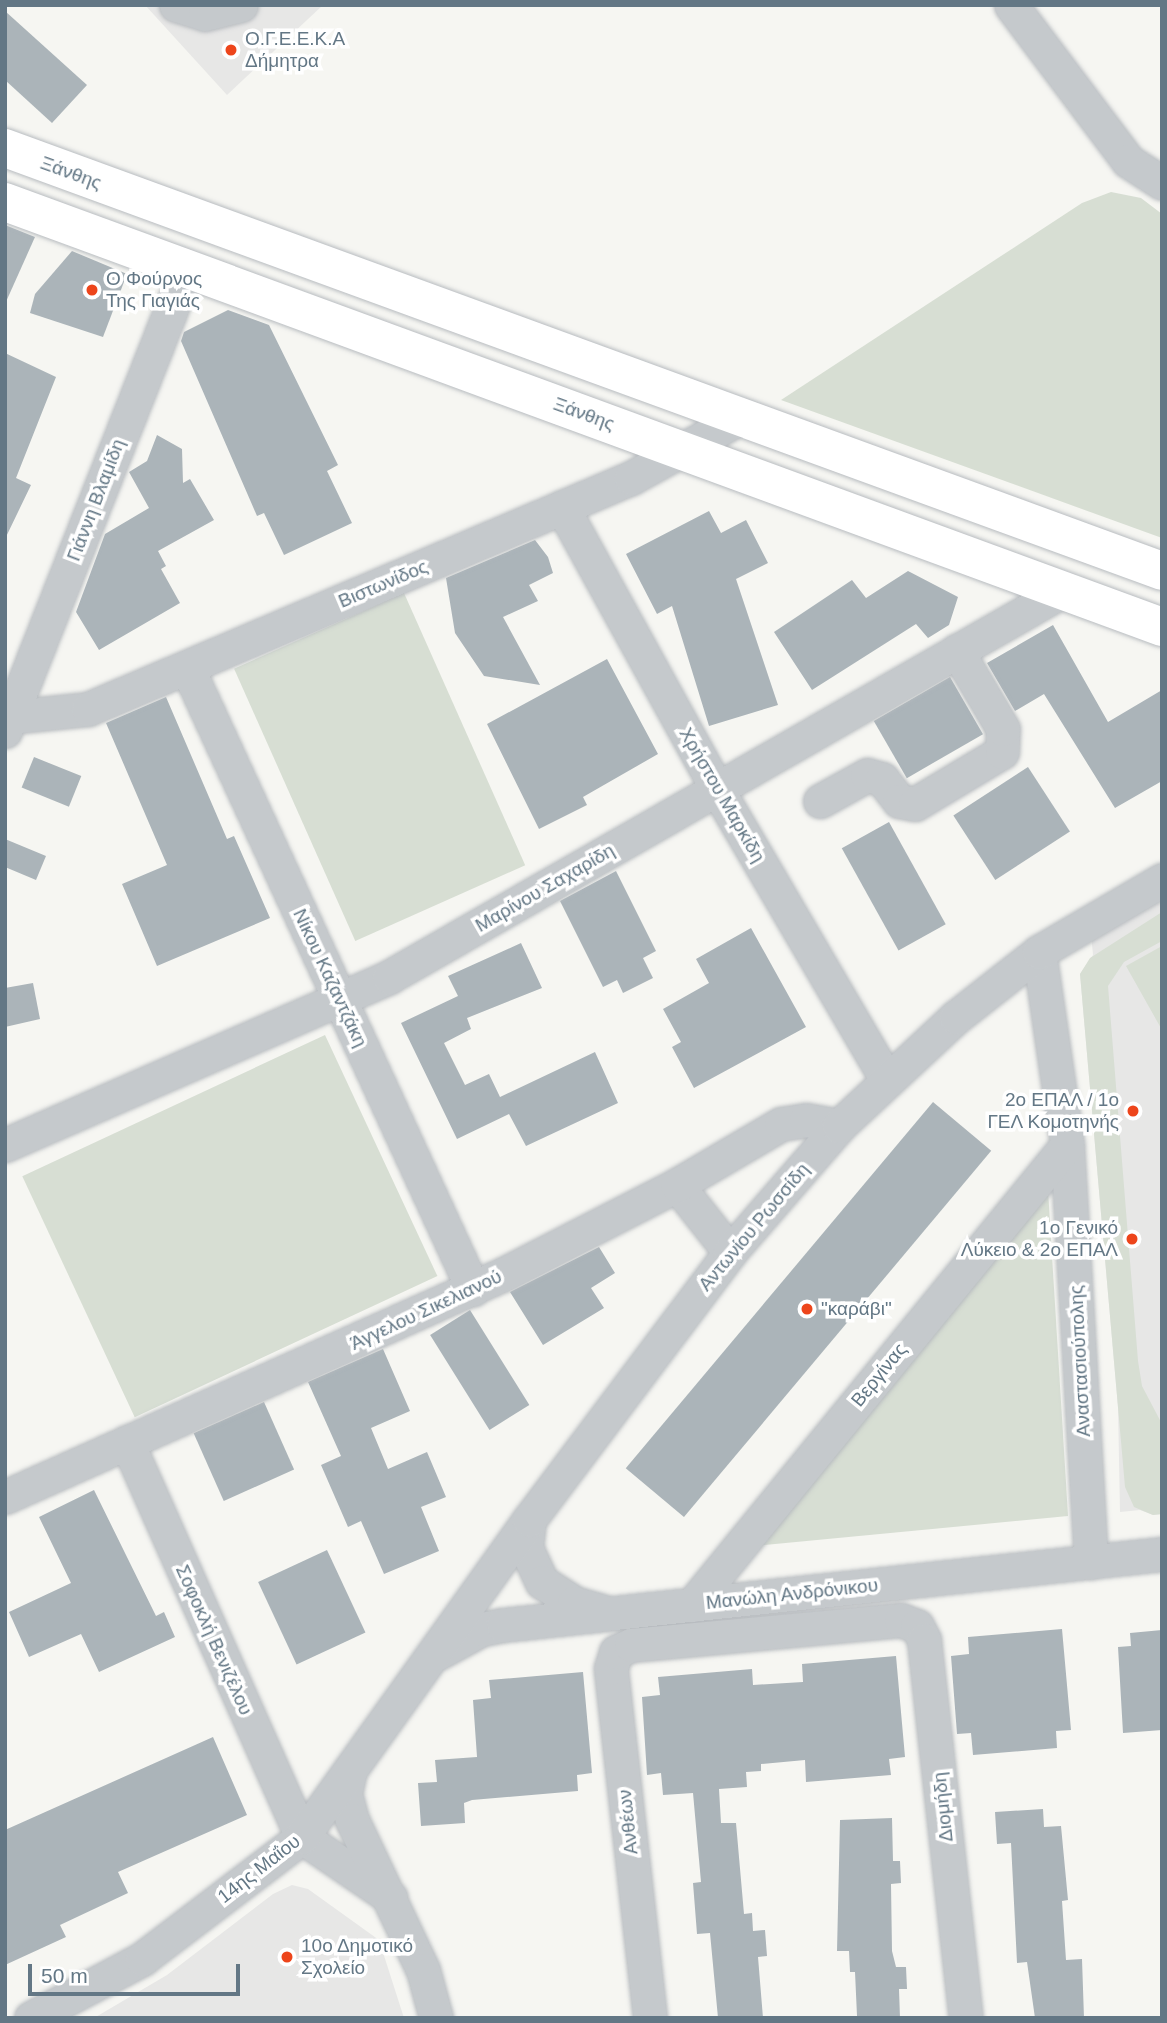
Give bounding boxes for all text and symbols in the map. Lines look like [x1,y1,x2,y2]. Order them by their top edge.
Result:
place label: Ο.Γ.Ε.Ε.Κ.Α Δήμητρα [245,28,345,72]
marker: Ο.Γ.Ε.Ε.Κ.Α Δήμητρα [223,42,239,58]
street label: Ξάνθης [37,151,105,195]
place label: Ο Φούρνος Της Γιαγιάς [106,268,202,312]
marker: Ο Φούρνος Της Γιαγιάς [84,282,100,298]
street label: Ξάνθης [550,392,618,436]
street label: Γιάννη Βλαμίδη [62,436,130,564]
street label: Βιστωνίδος [335,555,431,613]
street label: Χρήστου Μαρκίδη [674,724,770,866]
street label: Μαρίνου Σαχαρίδη [471,839,619,937]
street label: Νίκου Καζαντζάκη [288,905,372,1051]
place label: 2ο ΕΠΑΛ / 1ο ΓΕΛ Κομοτηνής [986,1089,1119,1133]
marker: 2ο ΕΠΑΛ / 1ο ΓΕΛ Κομοτηνής [1125,1103,1141,1119]
street label: Αντωνίου Ρωσσίδη [694,1158,814,1296]
place label: 1ο Γενικό Λύκειο & 2ο ΕΠΑΛ [961,1217,1118,1261]
marker: 1ο Γενικό Λύκειο & 2ο ΕΠΑΛ [1124,1231,1140,1247]
street label: Άγγελου Σικελιανού [347,1265,505,1355]
street label: Αναστασιούπολης [1065,1285,1095,1437]
place label: "καράβι" [821,1298,892,1320]
marker: "καράβι" [799,1301,815,1317]
street label: Βεργίνας [846,1339,912,1411]
street label: Σοφοκλή Βενιζέλου [171,1561,257,1719]
street label: Μανώλη Ανδρόνικου [704,1574,880,1614]
street label: Διομήδη [928,1771,958,1843]
street label: Ανθέων [613,1788,643,1856]
street label: 14ης Μαΐου [213,1830,305,1908]
place label: 10ο Δημοτικό Σχολείο [301,1935,414,1979]
marker: 10ο Δημοτικό Σχολείο [279,1949,295,1965]
scale bar [32,1950,243,1994]
text: 50 m [41,1964,88,1987]

